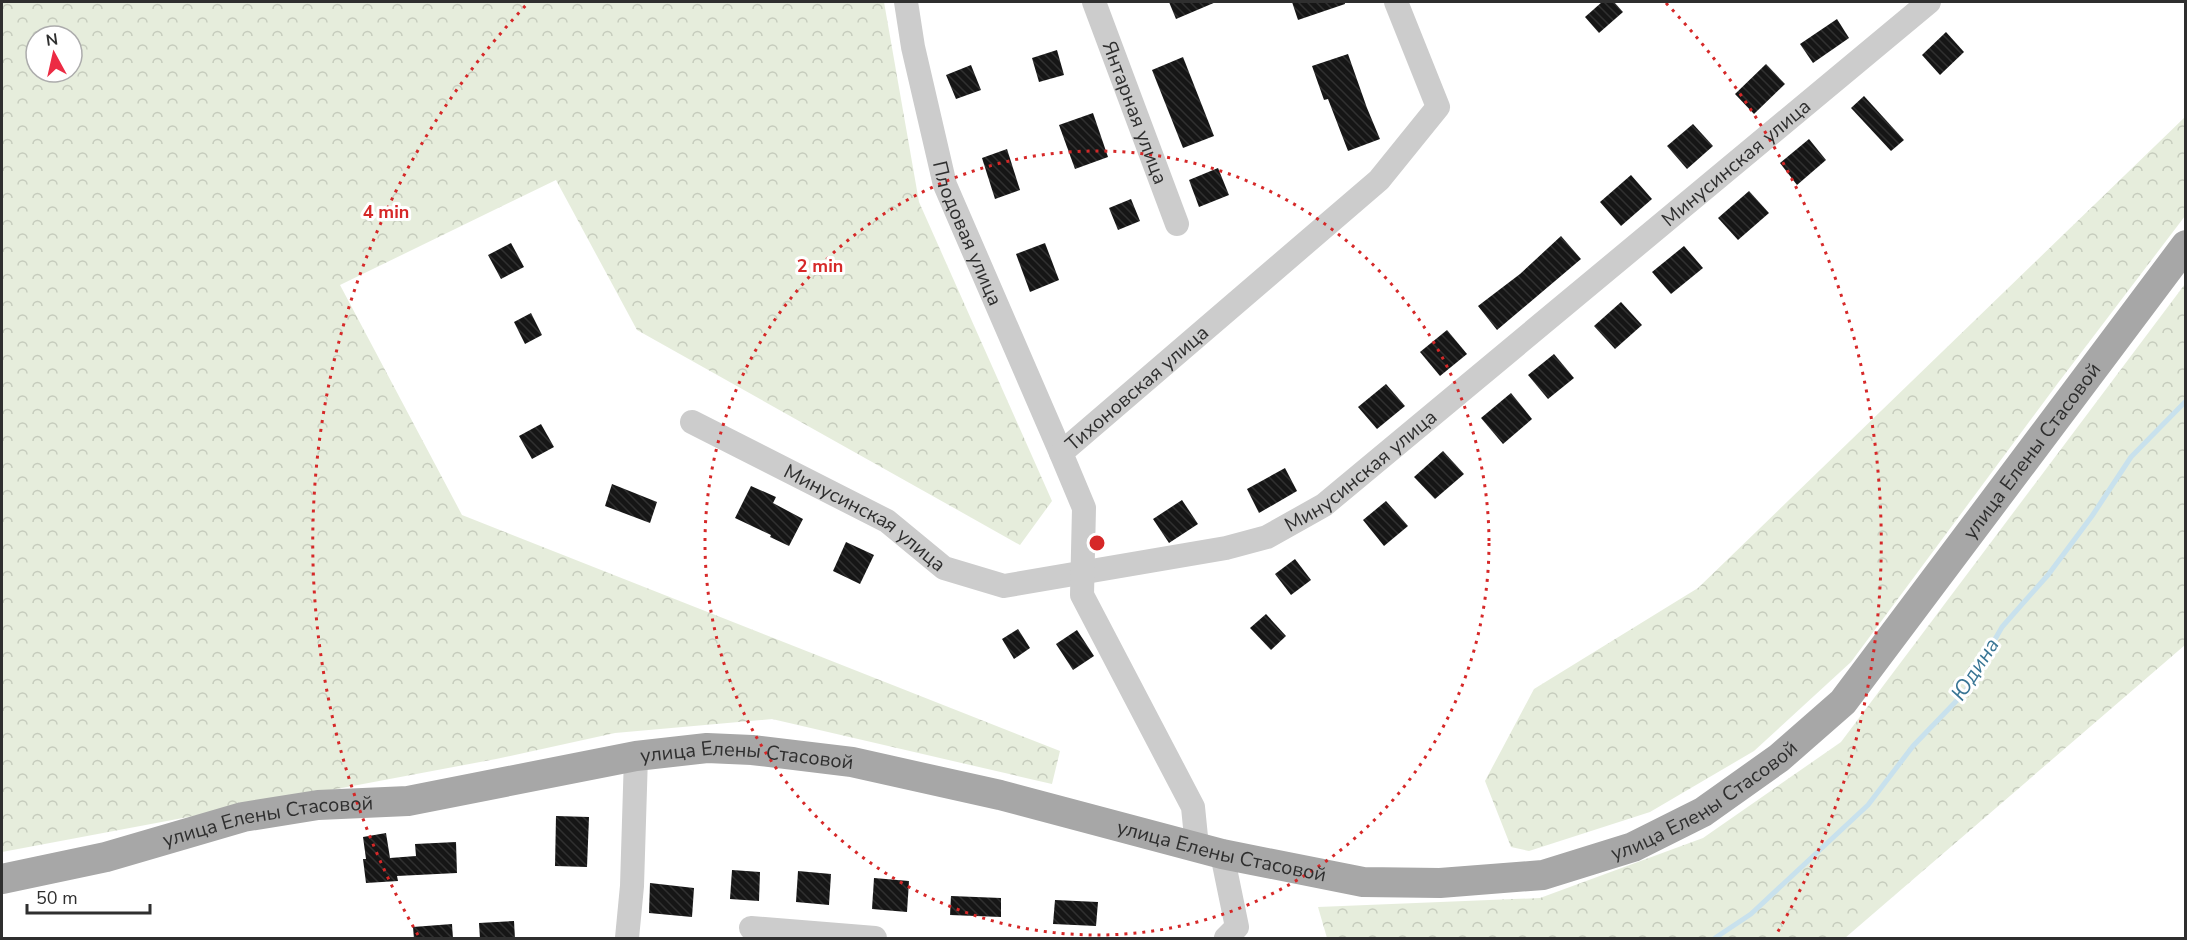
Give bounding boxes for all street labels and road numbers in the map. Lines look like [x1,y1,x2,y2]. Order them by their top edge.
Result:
street label: Янтарная улица [1096,37,1174,188]
street label: Минусинская улица [1656,93,1816,232]
street label: Плодовая улица [926,158,1009,310]
street label: Тихоновская улица [1059,319,1214,457]
street label: улица Елены Стасовой [1956,357,2107,545]
street label: Минусинская улица [1280,403,1443,538]
street label: Минусинская улица [779,457,952,578]
street label: улица Елены Стасовой [639,734,855,776]
street label: улица Елены Стасовой [1607,734,1803,867]
street label: улица Елены Стасовой [159,789,374,853]
street label: улица Елены Стасовой [1114,813,1329,888]

